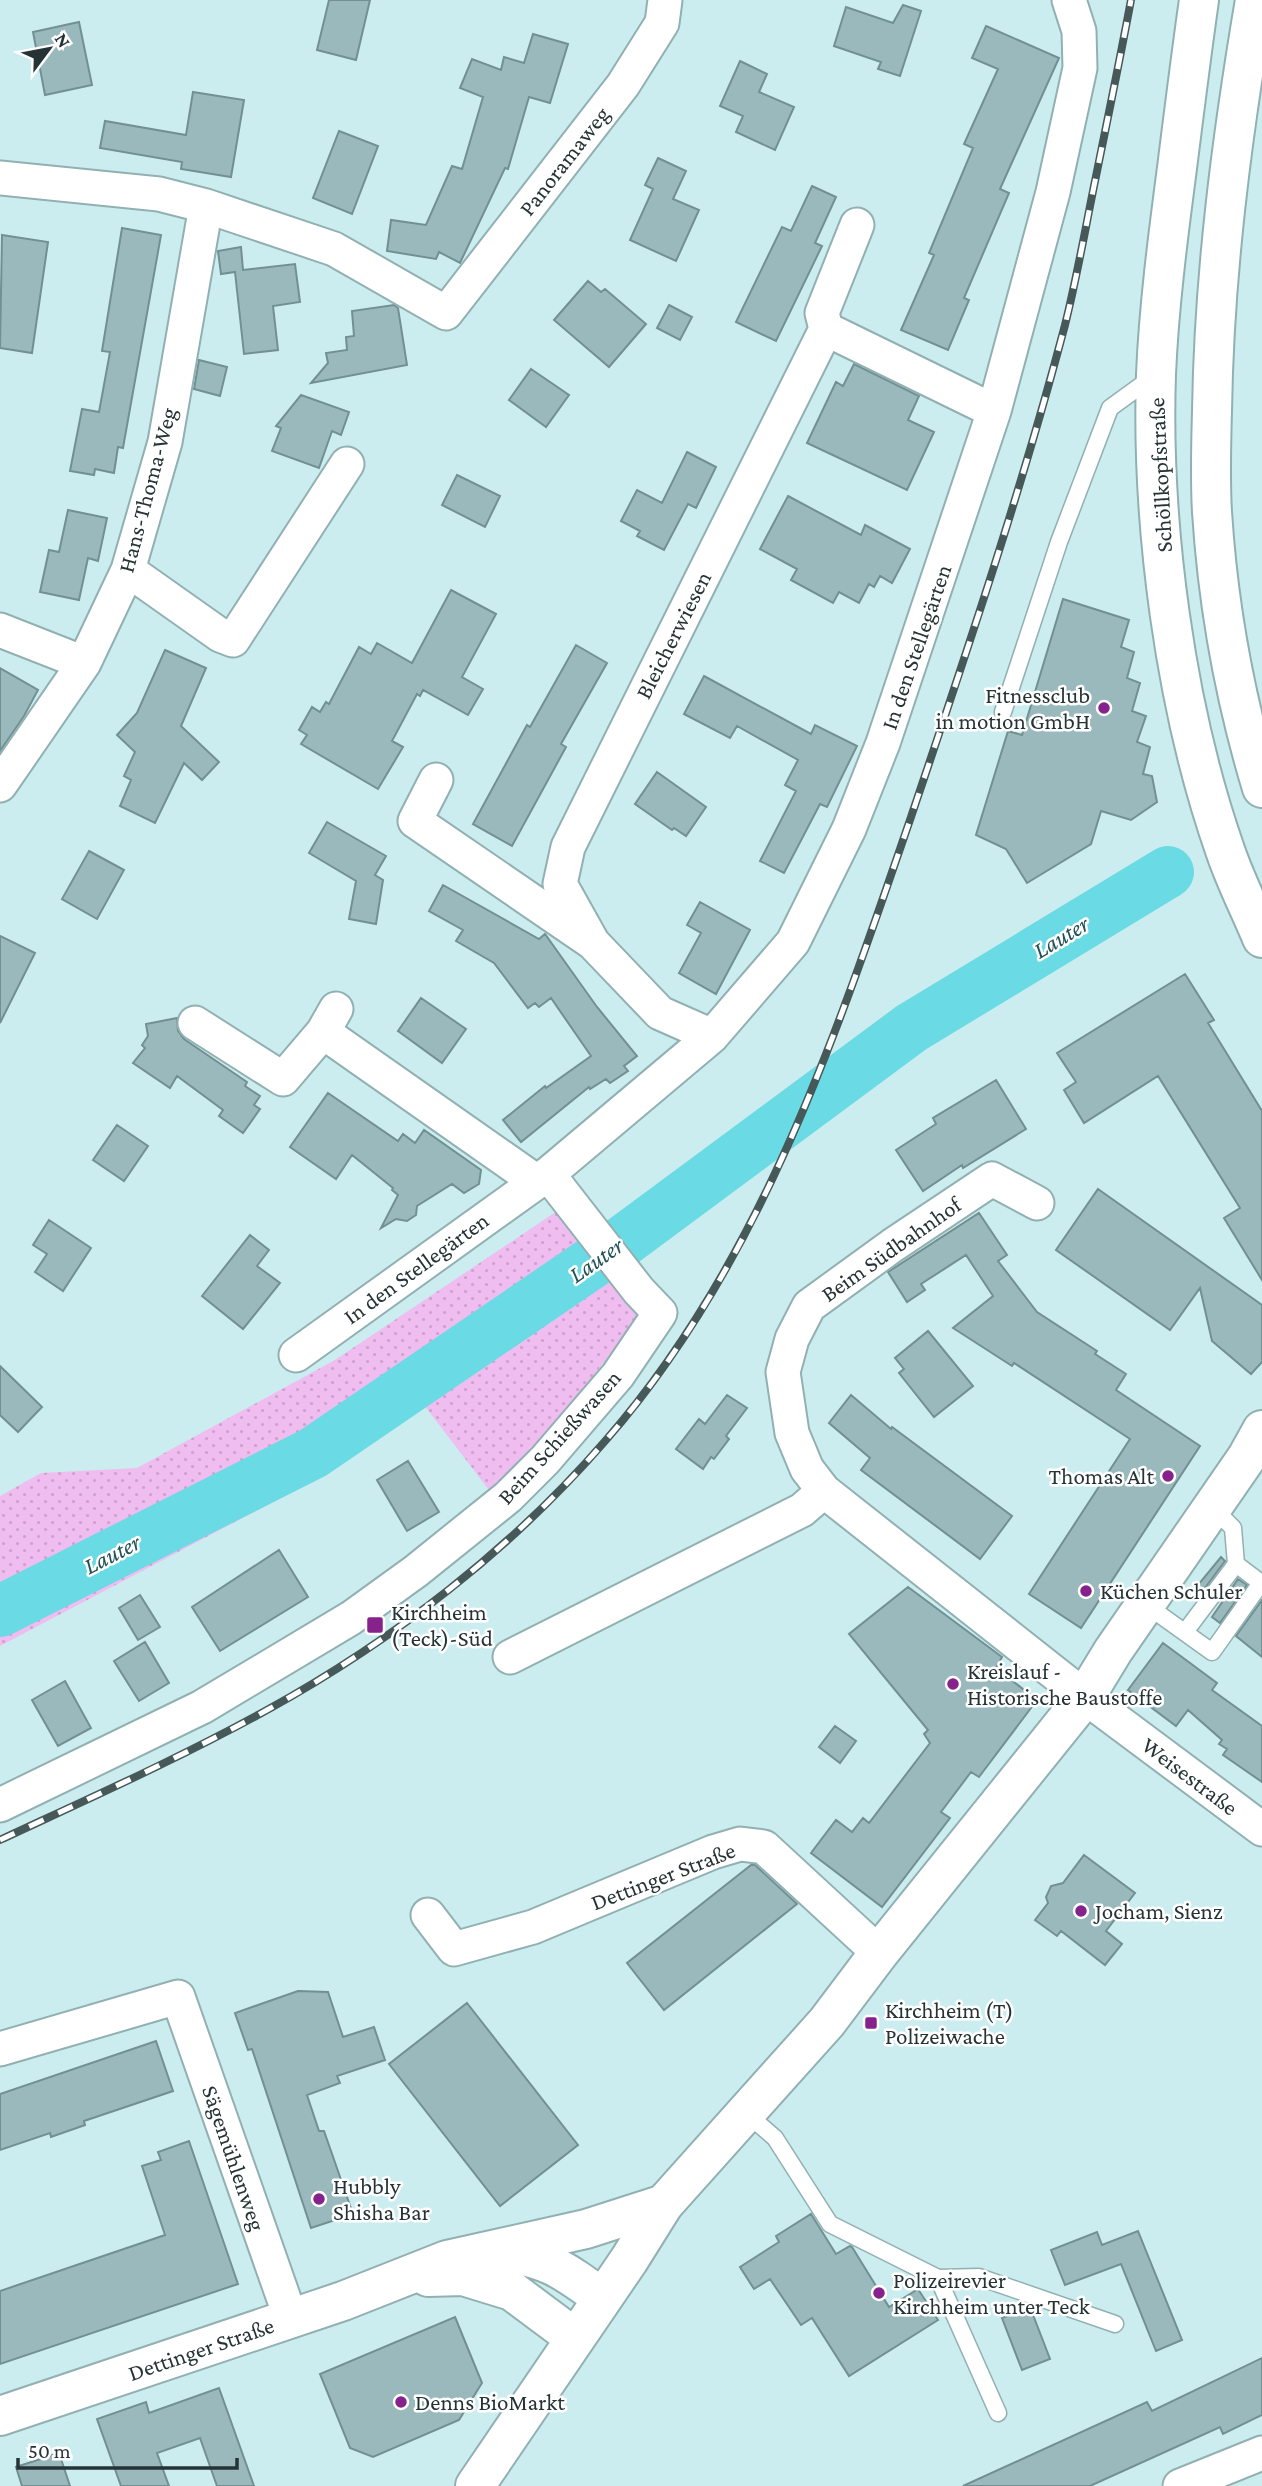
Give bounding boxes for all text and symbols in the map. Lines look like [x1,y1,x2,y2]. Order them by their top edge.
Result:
north arrow [14,14,84,84]
text: N [51,29,75,51]
street label: Panoramaweg [513,101,615,221]
street label: Schöllkopfstraße [1143,397,1177,553]
street label: Hans-Thoma-Weg [112,405,182,575]
street label: In den Stellegärten [876,561,956,733]
street label: Bleicherwiesen [630,567,716,703]
place label: Fitnessclub in motion GmbH [936,682,1090,734]
marker: Fitnessclub in motion GmbH [1096,700,1112,716]
water label: Lauter [1028,909,1094,964]
street label: Beim Südbahnhof [816,1191,967,1307]
street label: In den Stellegärten [338,1207,494,1329]
water label: Lauter [563,1231,628,1288]
street label: Beim Schießwasen [492,1365,626,1509]
place label: Thomas Alt [1049,1463,1154,1489]
marker: Thomas Alt [1160,1468,1176,1484]
water label: Lauter [79,1528,145,1579]
place label: Küchen Schuler [1100,1578,1243,1604]
marker: Küchen Schuler [1078,1583,1094,1599]
place label: Kirchheim (Teck)-Süd [391,1599,493,1652]
marker: Kirchheim (Teck)-Süd [365,1615,385,1635]
place label: Kreislauf - Historische Baustoffe [967,1658,1162,1710]
marker: Kreislauf - Historische Baustoffe [945,1676,961,1692]
street label: Weisestraße [1137,1732,1243,1820]
street label: Dettinger Straße [587,1837,739,1915]
place label: Jocham, Sienz [1093,1898,1223,1924]
marker: Jocham, Sienz [1073,1903,1089,1919]
place label: Kirchheim (T) Polizeiwache [885,1997,1014,2049]
marker: Kirchheim (T) Polizeiwache [863,2015,879,2031]
street label: Sägemühlenweg [197,2082,271,2234]
place label: Hubbly Shisha Bar [333,2173,430,2225]
marker: Hubbly Shisha Bar [311,2191,327,2207]
place label: Polizeirevier Kirchheim unter Teck [893,2267,1090,2319]
marker: Polizeirevier Kirchheim unter Teck [871,2285,887,2301]
street label: Dettinger Straße [125,2312,277,2386]
place label: Denns BioMarkt [415,2389,565,2415]
marker: Denns BioMarkt [393,2394,409,2410]
scale bar [18,2426,236,2470]
text: 50 m [28,2439,71,2463]

